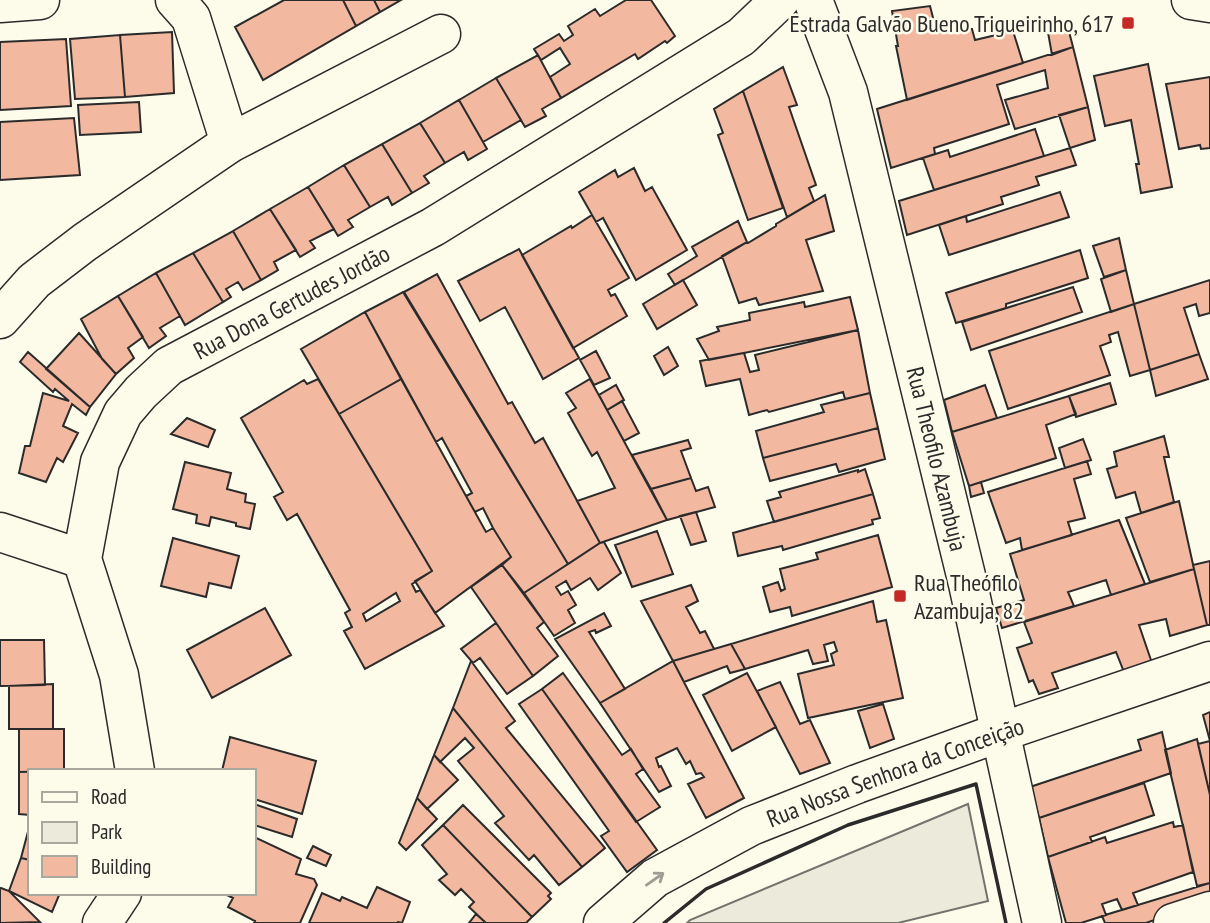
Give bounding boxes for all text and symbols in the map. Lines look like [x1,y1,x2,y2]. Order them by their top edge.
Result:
place label: Estrada Galvão Bueno Trigueirinho, 617 [789,8,1114,39]
marker: Estrada Galvão Bueno Trigueirinho, 617 [1120,15,1136,31]
street label: Rua Dona Gertudes Jordão [188,237,395,366]
street label: Rua Theofilo Azambuja [900,363,975,554]
place label: Rua Theófilo Azambuja, 82 [914,567,1024,626]
marker: Rua Theófilo Azambuja, 82 [892,588,908,604]
street label: Rua Nossa Senhora da Conceição [762,710,1028,834]
legend [28,769,256,895]
text: Road [91,783,127,810]
text: Park [91,818,122,845]
text: Building [91,853,151,880]
one-way arrow [645,872,664,886]

